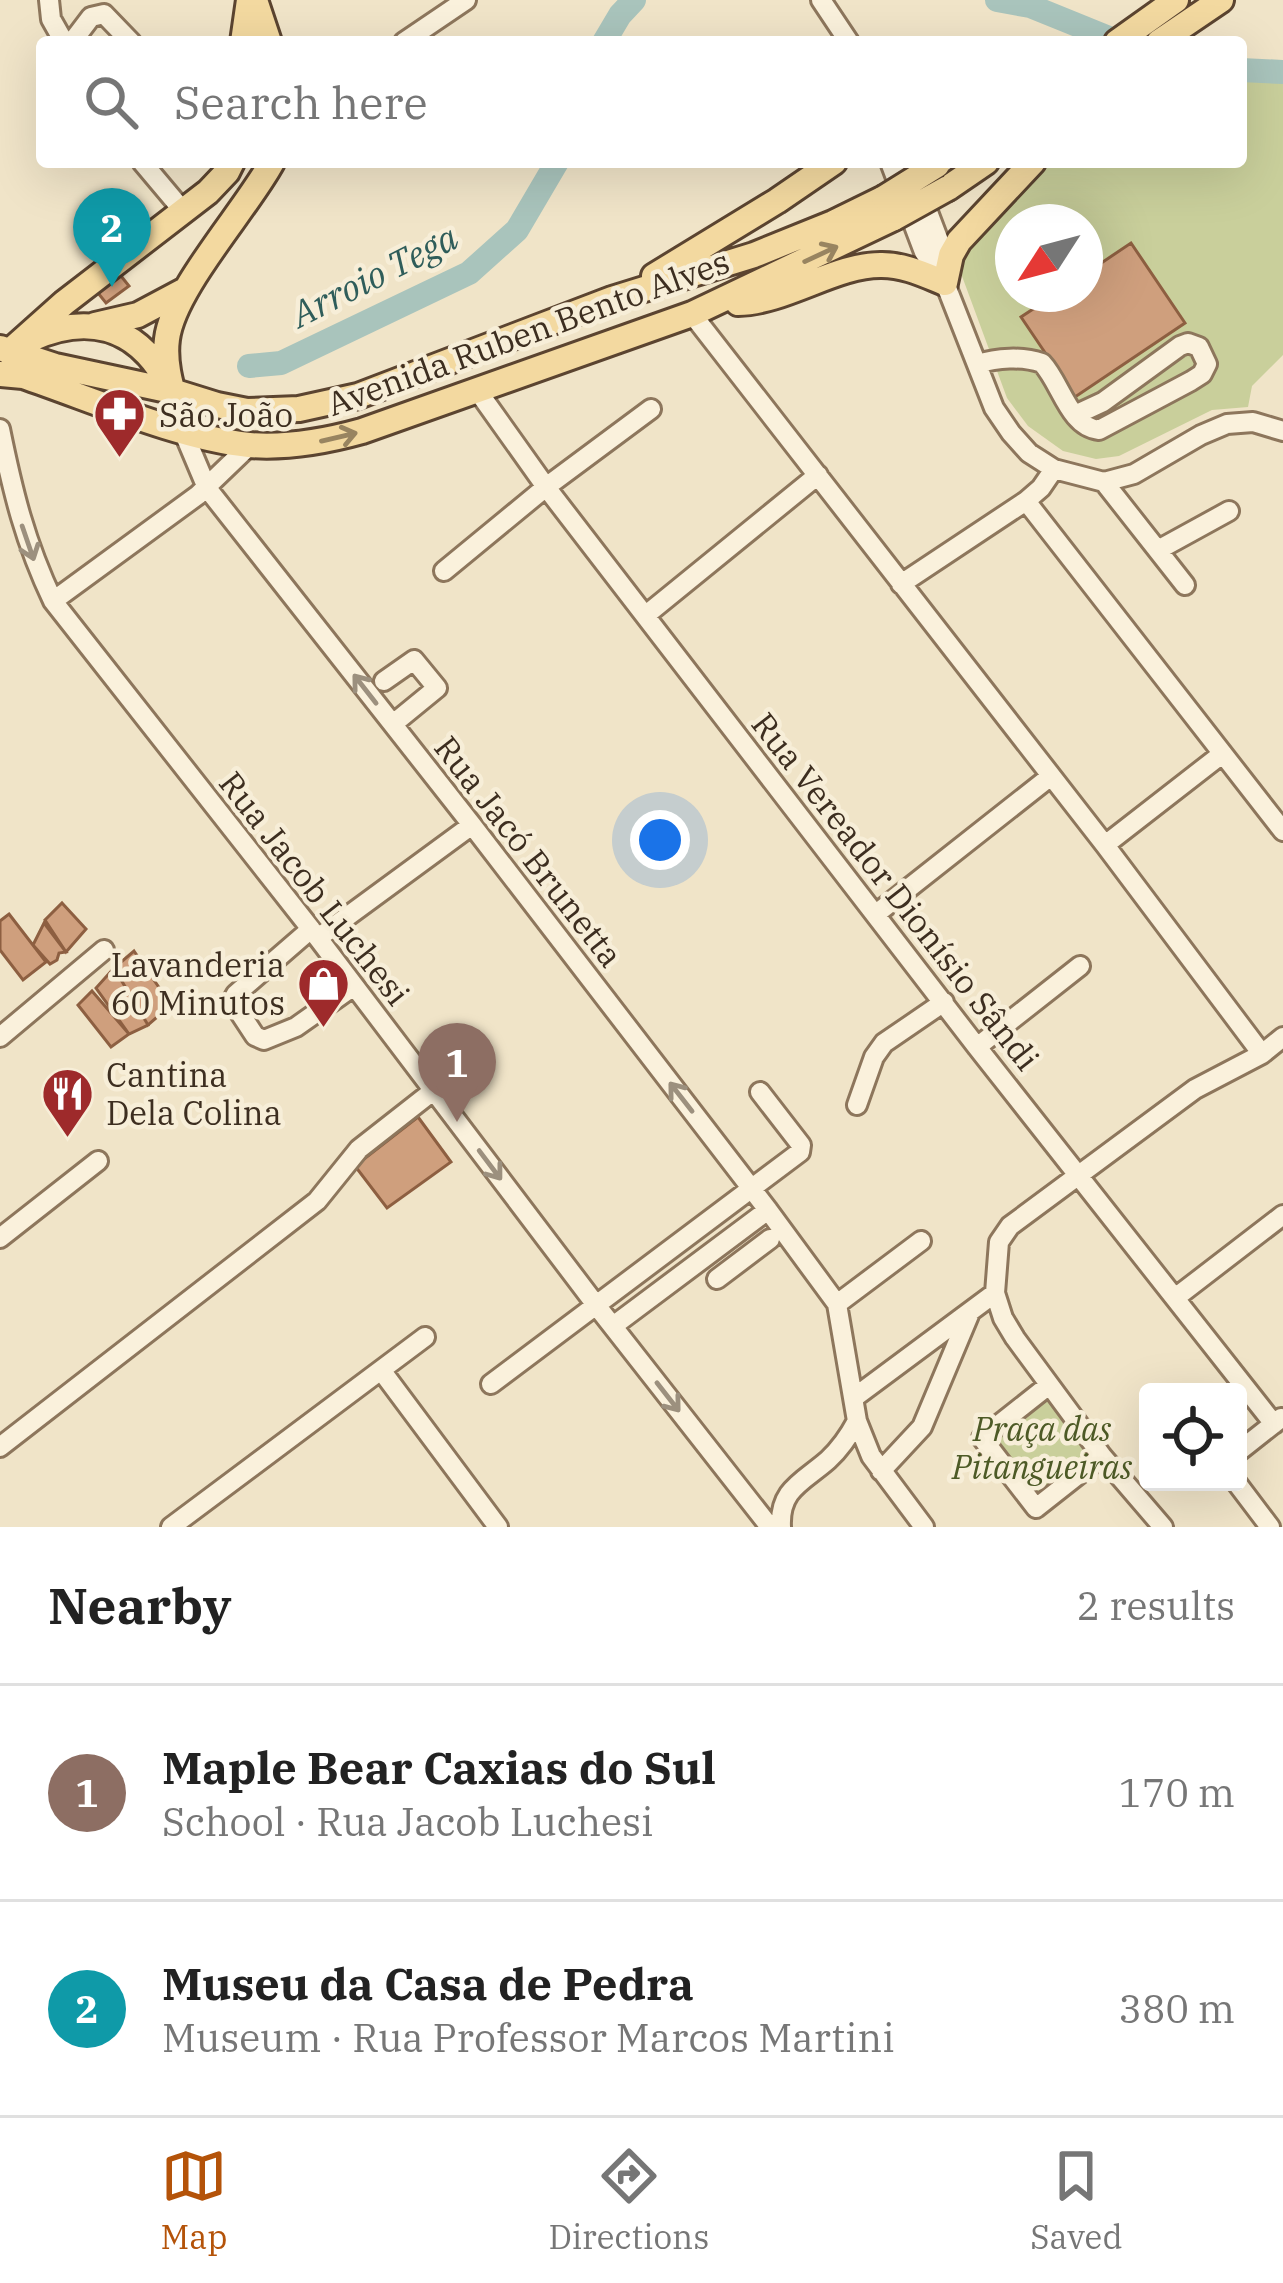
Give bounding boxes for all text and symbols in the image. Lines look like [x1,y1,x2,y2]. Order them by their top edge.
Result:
search box [36,36,1247,168]
icon: search [78,69,144,135]
text: Search here [174,73,428,131]
pin: 2 [73,188,151,287]
north arrow [995,204,1103,312]
water label: Arroio Tega [281,213,466,338]
street label: Avenida Ruben Bento Alves [321,239,735,425]
one-way arrow [802,242,838,264]
pharmacy icon: São João [92,386,148,460]
place label: São João [159,393,293,436]
one-way arrow [320,424,358,447]
one-way arrow [18,523,40,561]
one-way arrow [352,673,379,705]
street label: Rua Vereador Dionísio Sândi [743,703,1049,1079]
street label: Rua Jacó Brunetta [425,727,633,975]
street label: Rua Jacob Luchesi [210,762,420,1014]
your location [630,810,690,870]
place label: Lavanderia 60 Minutos [111,943,285,1024]
shop icon: Lavanderia 60 Minutos [296,955,352,1029]
pin: 1 [418,1023,496,1122]
place label: Cantina Dela Colina [106,1053,282,1134]
restaurant icon: Cantina Dela Colina [39,1065,95,1139]
one-way arrow [668,1081,695,1113]
one-way arrow [477,1148,502,1181]
one-way arrow [654,1381,681,1413]
map controls [1139,1383,1247,1491]
button: locate [1139,1383,1247,1491]
park label: Praça das Pitangueiras [951,1407,1133,1488]
text: Nearby [48,1572,232,1638]
text: 2 results [1077,1580,1235,1631]
text: Maple Bear Caxias do Sul [162,1738,716,1796]
text: 1 [75,1767,99,1818]
text: 170 m [1119,1767,1235,1818]
text: School · Rua Jacob Luchesi [162,1796,653,1847]
text: Museu da Casa de Pedra [162,1954,694,2012]
text: 2 [75,1983,99,2034]
text: 380 m [1119,1983,1235,2034]
text: Museum · Rua Professor Marcos Martini [162,2012,894,2063]
tab: Map [160,2143,227,2258]
tab: Directions [548,2143,709,2258]
tab: Saved [1030,2143,1123,2258]

